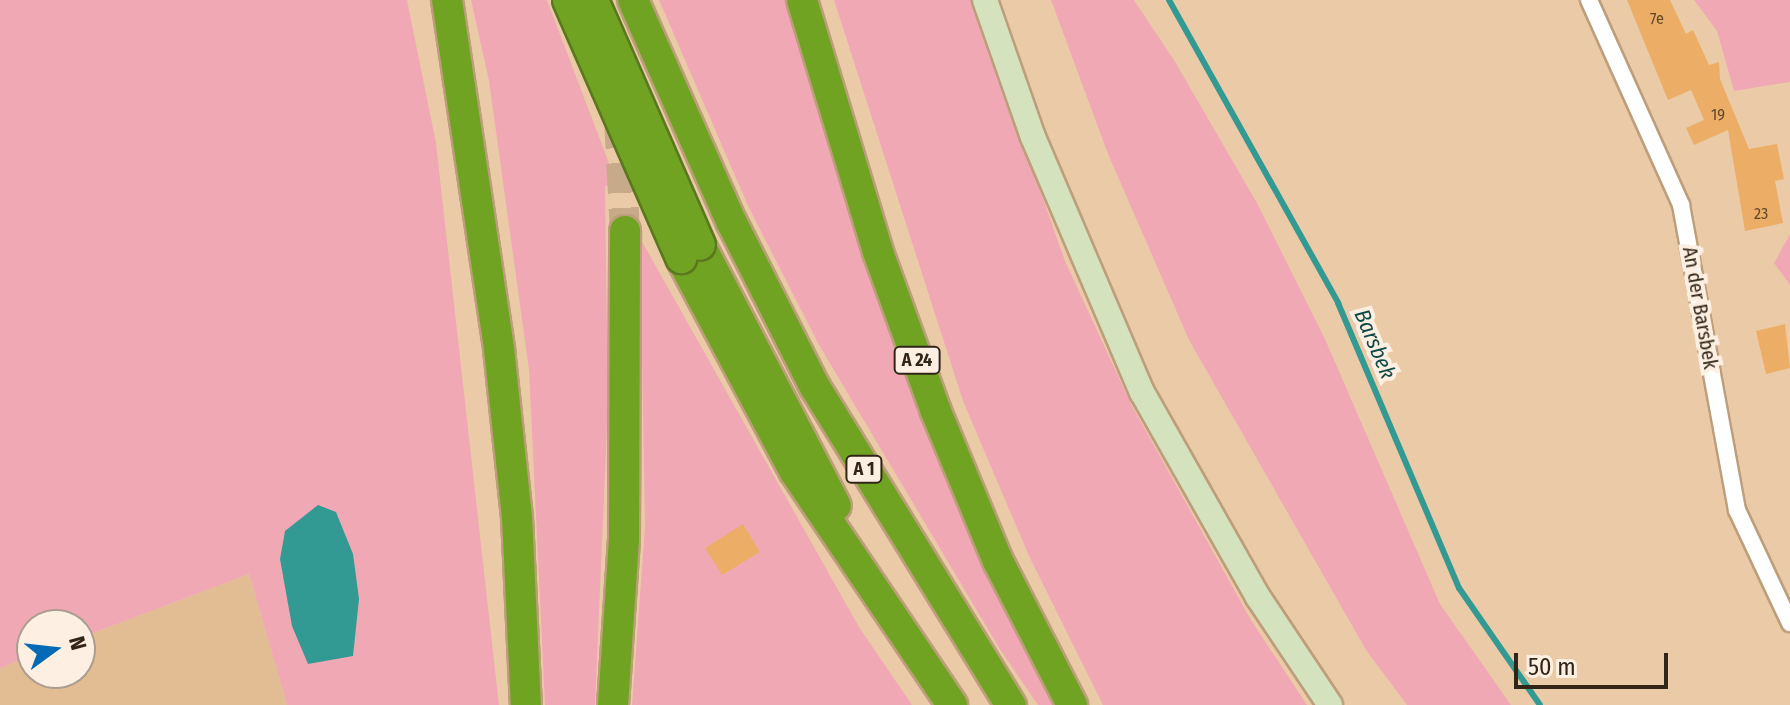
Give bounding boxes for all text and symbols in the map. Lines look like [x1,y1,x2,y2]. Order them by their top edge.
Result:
house number: 7e [1650,9,1664,29]
house number: 19 [1711,105,1725,125]
house number: 23 [1754,204,1768,224]
street label: An der Barsbek [1677,245,1723,371]
water label: Barsbek [1349,305,1401,383]
road number: A 24 [893,346,941,374]
road number: A 1 [844,455,884,483]
north arrow [16,609,96,689]
text: N [63,633,92,653]
scale bar [1518,637,1672,687]
text: 50 m [1528,653,1576,681]

